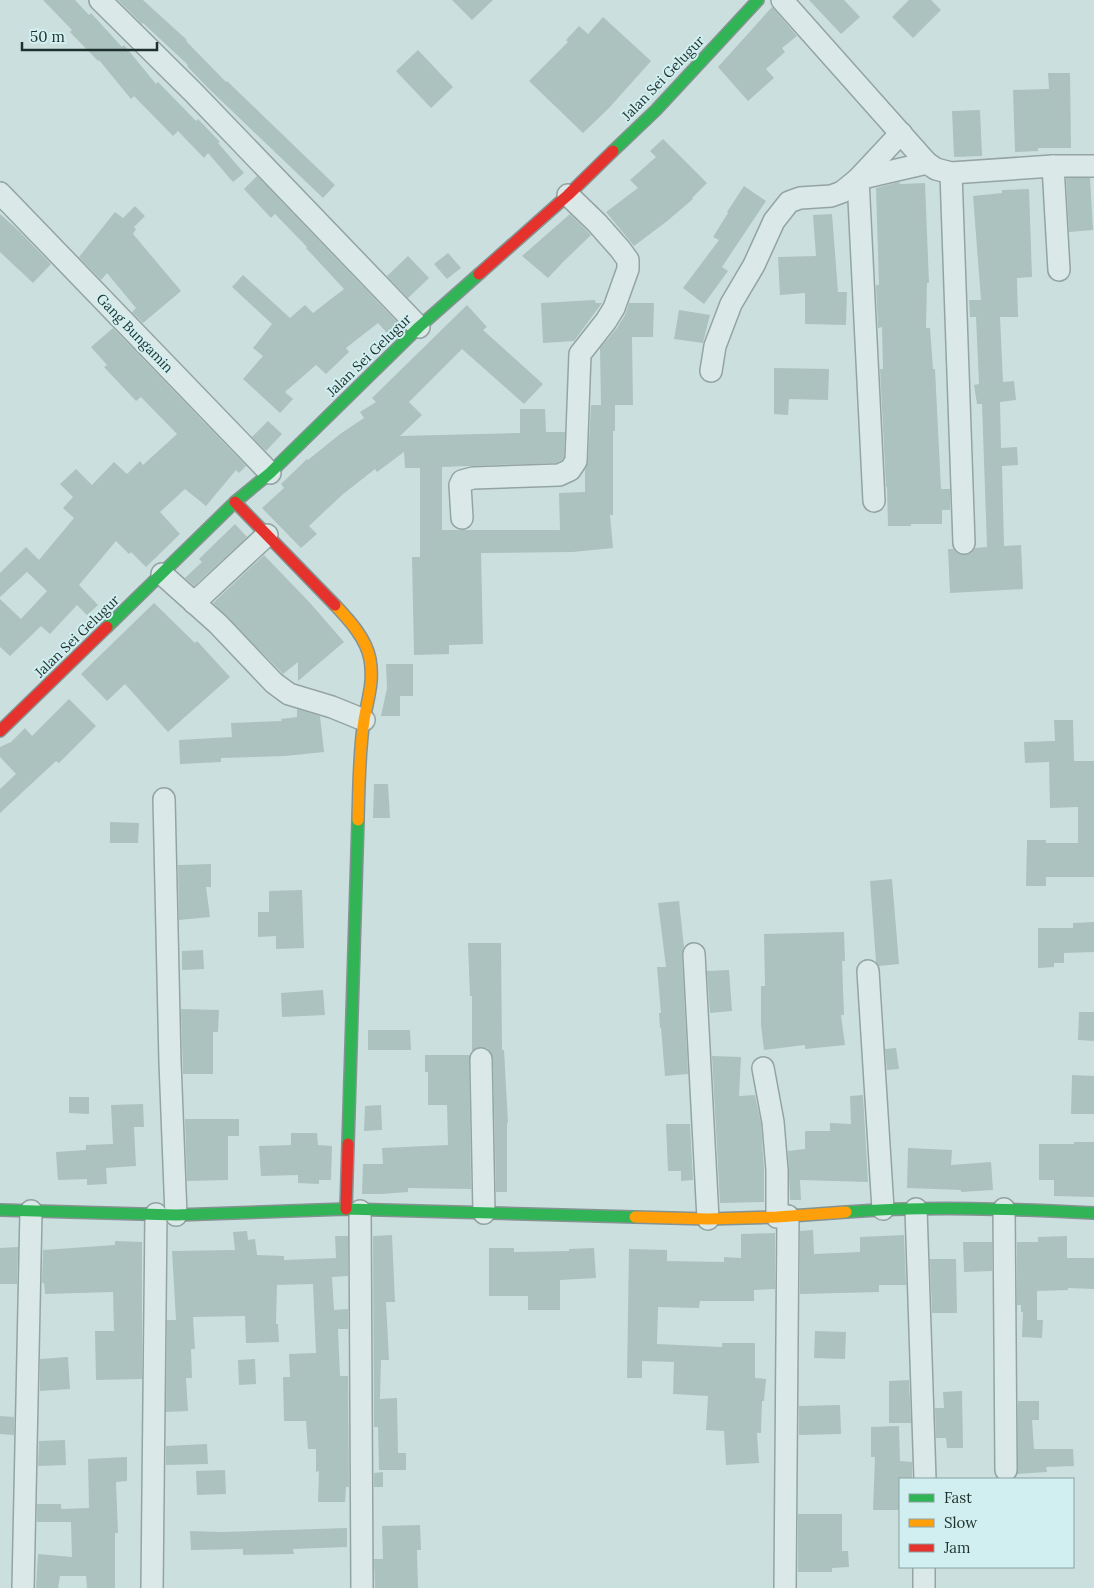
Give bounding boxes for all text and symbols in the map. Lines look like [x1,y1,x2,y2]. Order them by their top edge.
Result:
scale bar [22,20,158,52]
text: 50 m [30,27,65,46]
street label: Jalan Sei Gelugur [617,32,708,125]
street label: Gang Bungamin [93,290,178,377]
street label: Jalan Sei Gelugur [322,310,415,401]
street label: Jalan Sei Gelugur [30,591,123,682]
legend [899,1478,1074,1568]
text: Fast [944,1488,972,1507]
text: Slow [944,1513,977,1532]
text: Jam [943,1538,971,1557]

